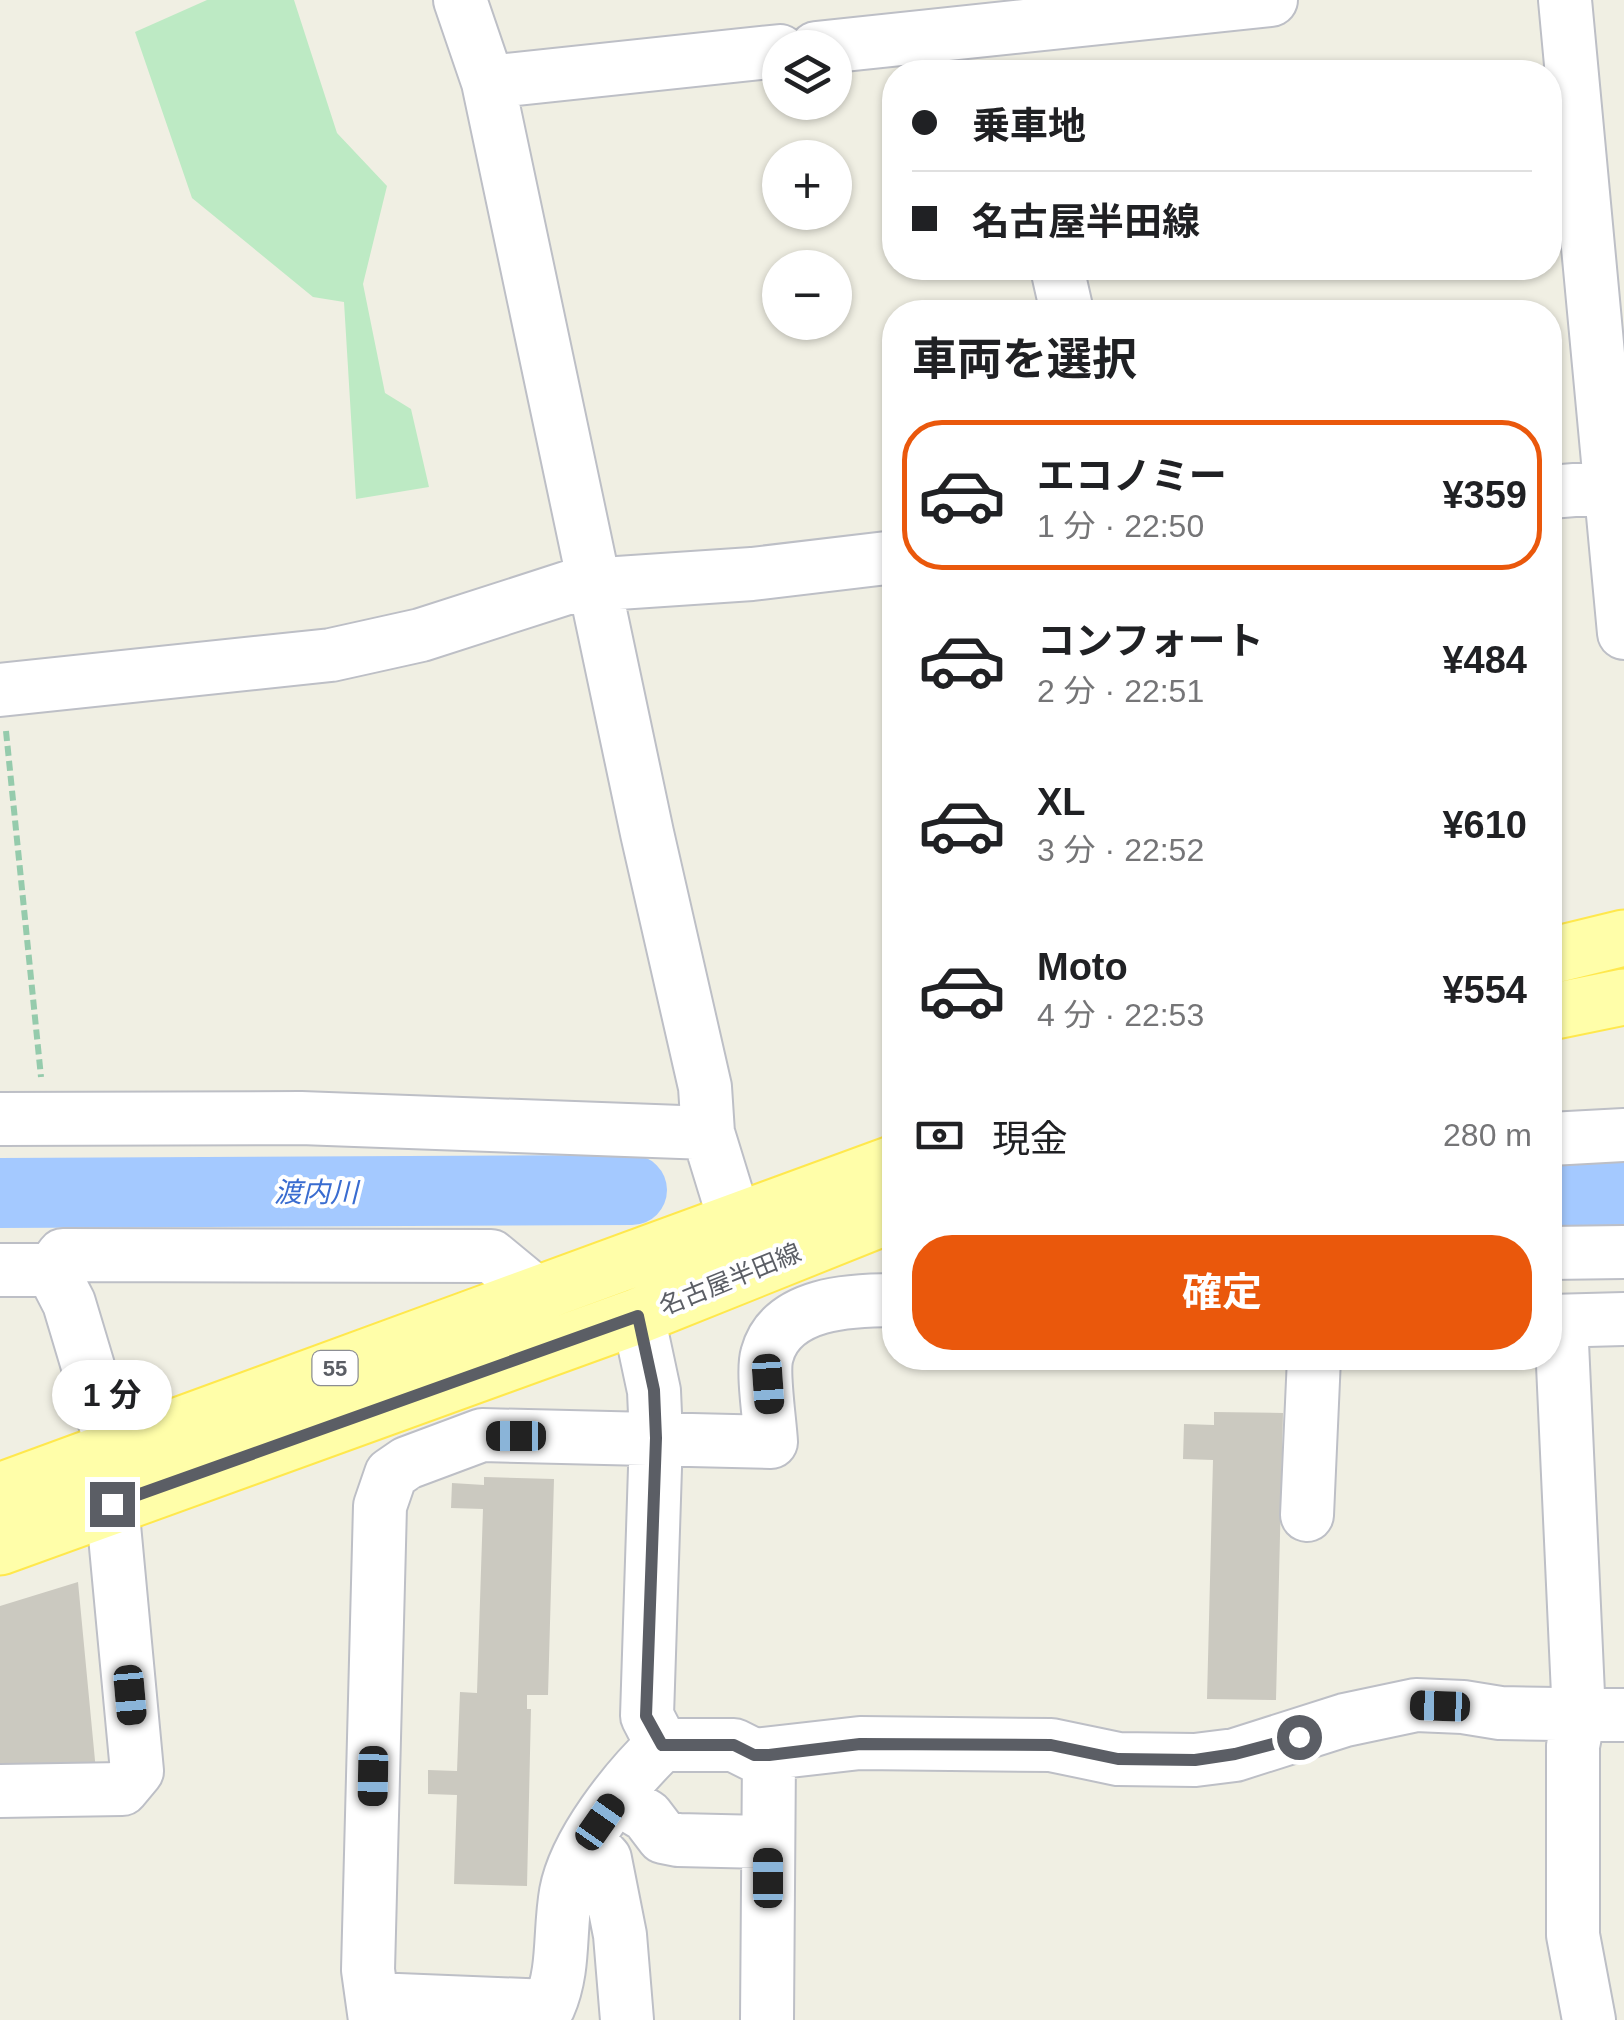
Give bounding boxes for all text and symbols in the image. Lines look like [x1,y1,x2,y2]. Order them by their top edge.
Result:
map controls [762,30,852,340]
button: layers [762,30,852,120]
text: 乗車地 [972,105,1086,147]
button: + [762,140,852,230]
text: 名古屋半田線 [972,201,1200,243]
button: − [762,250,852,340]
text: 車両を選択 [912,334,1137,385]
icon: car [917,450,1007,540]
text: エコノミー [1037,455,1227,497]
text: ¥359 [1442,474,1527,516]
text: 1 分 · 22:50 [1037,508,1204,544]
icon: car [917,615,1007,705]
text: コンフォート [1037,620,1264,662]
text: ¥484 [1442,639,1527,681]
text: 2 分 · 22:51 [1037,673,1204,709]
icon: car [917,780,1007,870]
text: XL [1037,781,1086,823]
text: ¥610 [1442,804,1527,846]
text: 3 分 · 22:52 [1037,832,1204,868]
icon: car [917,945,1007,1035]
text: Moto [1037,946,1128,988]
text: ¥554 [1442,969,1527,1011]
text: 4 分 · 22:53 [1037,997,1204,1033]
icon: cash [912,1108,967,1163]
text: 280 m [1443,1117,1532,1153]
text: 現金 [992,1118,1068,1160]
water label: 渡内川 [274,1177,361,1208]
button: 確定 [912,1235,1532,1350]
street label: 名古屋半田線 [655,1238,805,1320]
road number: 55 [312,1351,358,1385]
car [751,1353,785,1415]
callout: 1 分 [52,1359,172,1429]
text: 1 分 [83,1377,141,1413]
car [486,1421,546,1451]
route end [90,1482,135,1527]
car [112,1664,148,1726]
car [1409,1690,1471,1722]
route start [1277,1715,1322,1760]
car [357,1746,389,1806]
car [571,1789,629,1855]
car [753,1848,783,1908]

